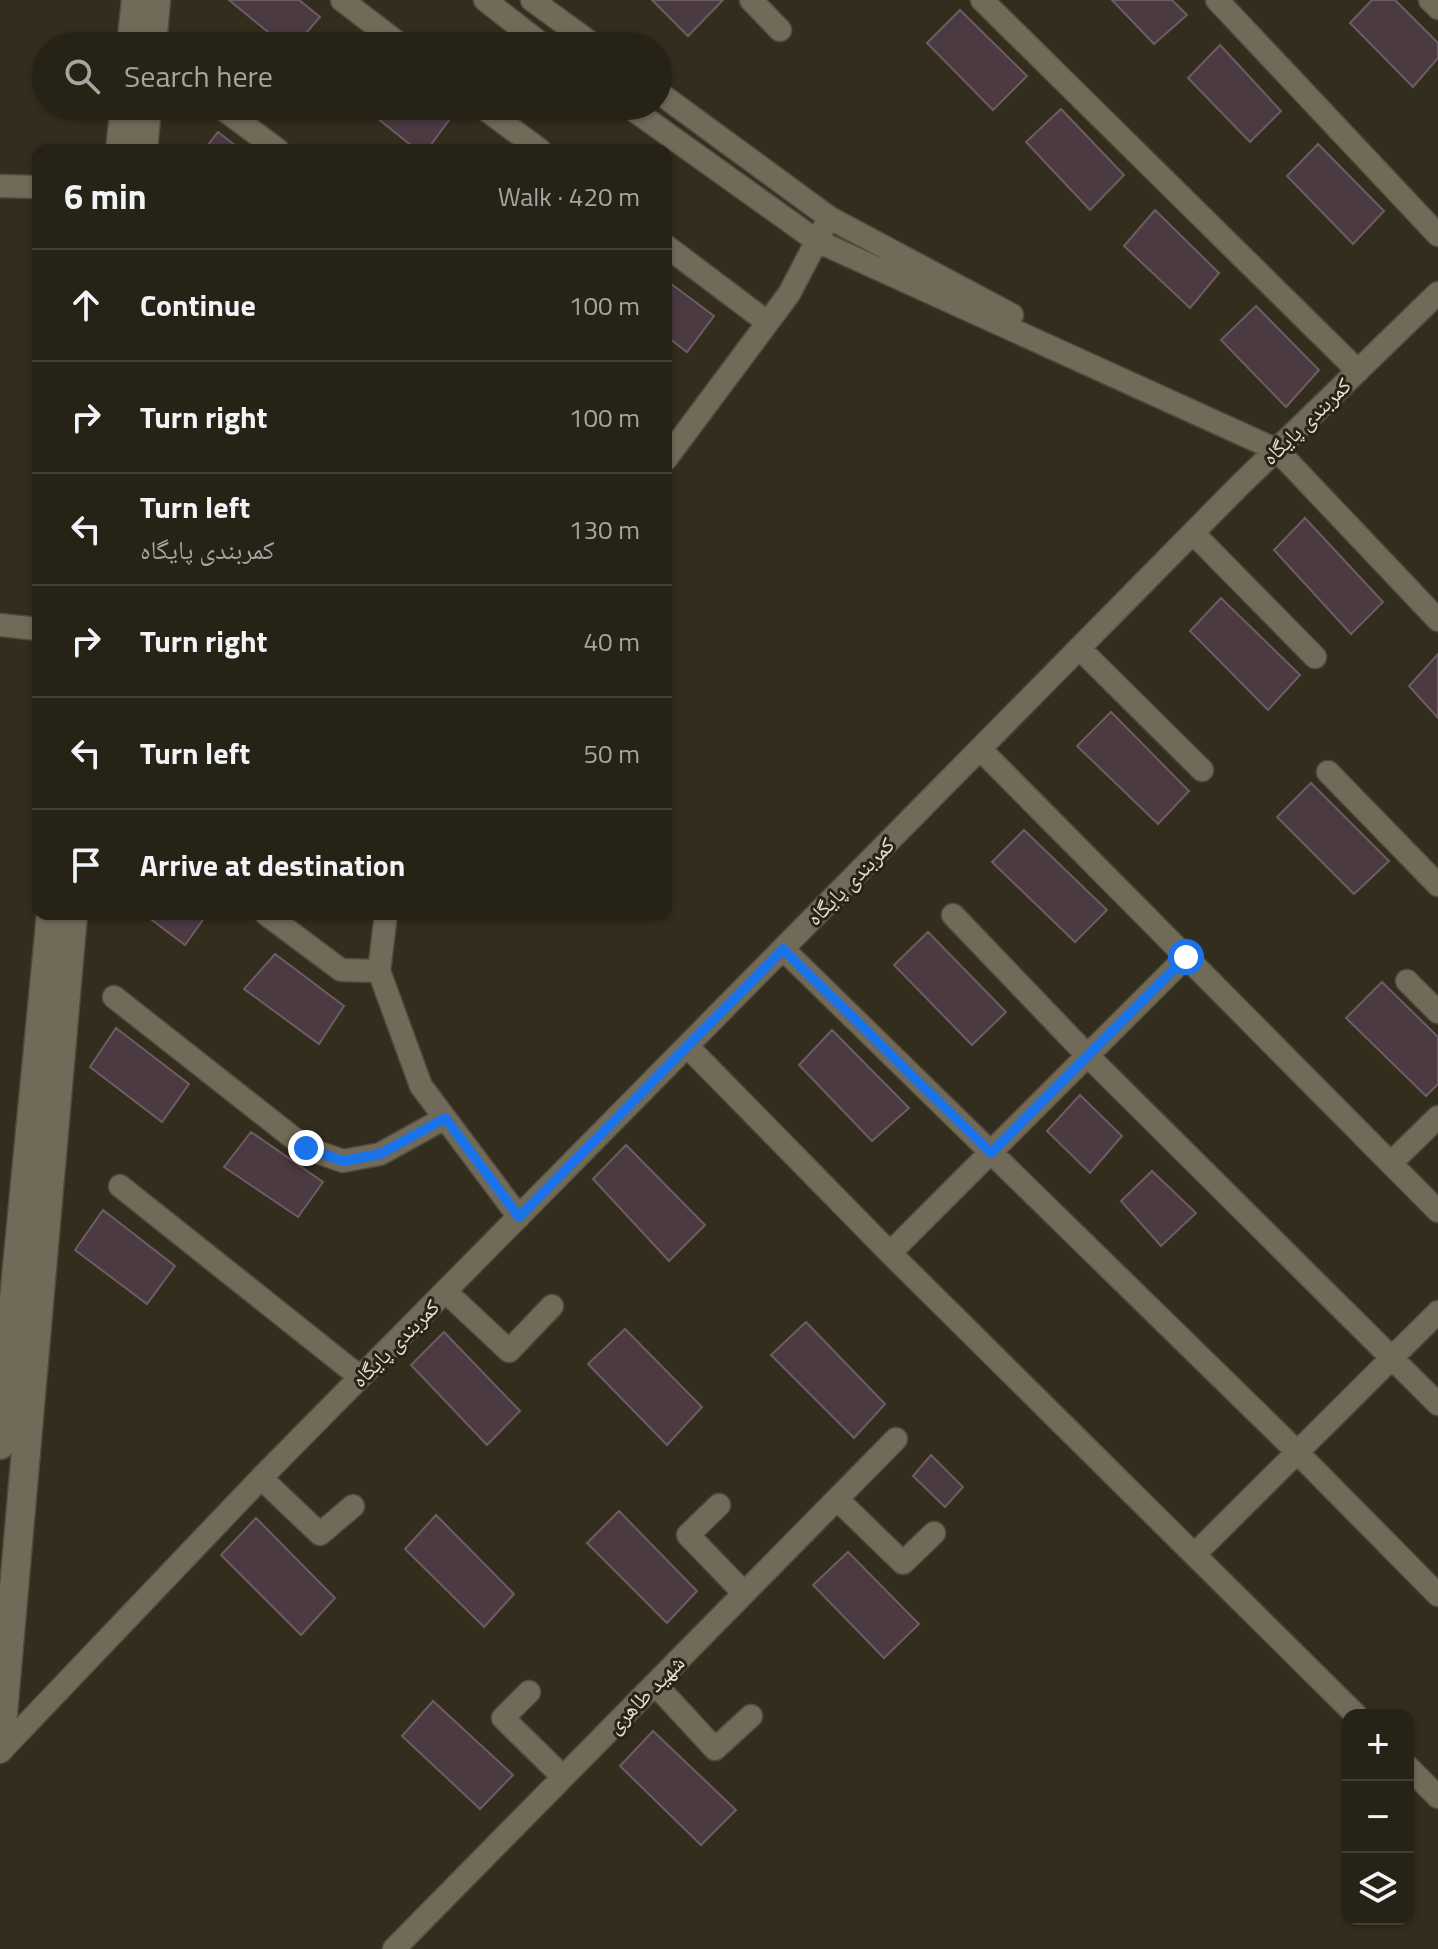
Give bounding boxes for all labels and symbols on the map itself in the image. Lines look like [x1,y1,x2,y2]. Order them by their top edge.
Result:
street label: کمربندی پایگاه [1253,369,1359,473]
street label: کمربندی پایگاه [798,829,902,933]
route start [1168,939,1204,975]
route end [288,1130,324,1166]
street label: کمربندی پایگاه [343,1291,447,1395]
street label: شهید طاهری [598,1647,692,1741]

